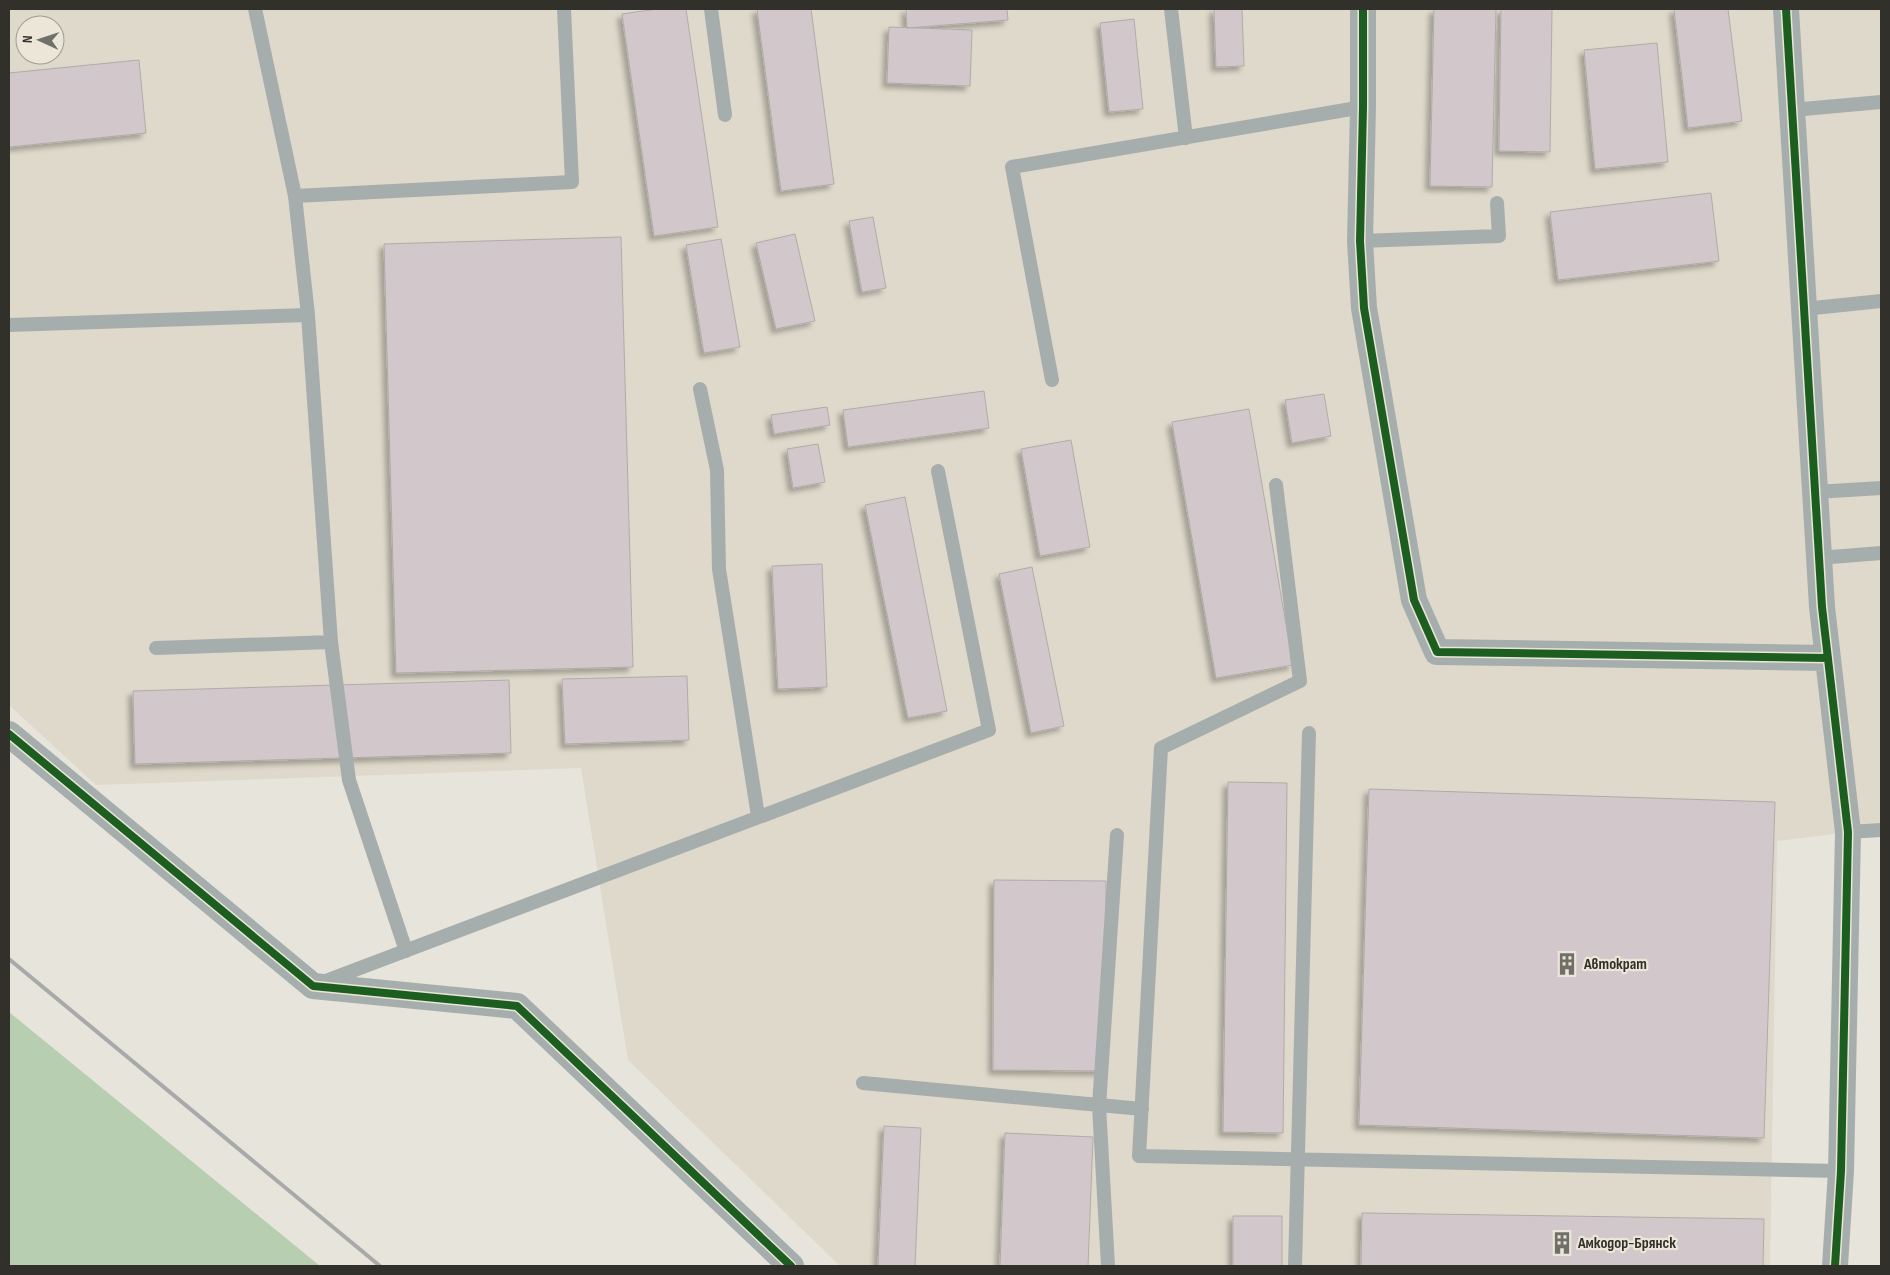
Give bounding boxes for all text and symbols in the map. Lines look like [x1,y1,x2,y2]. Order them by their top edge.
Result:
north arrow [15,15,65,65]
text: N [19,35,36,44]
building icon: Автократ [1554,951,1580,977]
place label: Автократ [1583,955,1647,974]
building icon: Амкодор-Брянск [1549,1230,1575,1256]
place label: Амкодор-Брянск [1577,1234,1676,1253]

